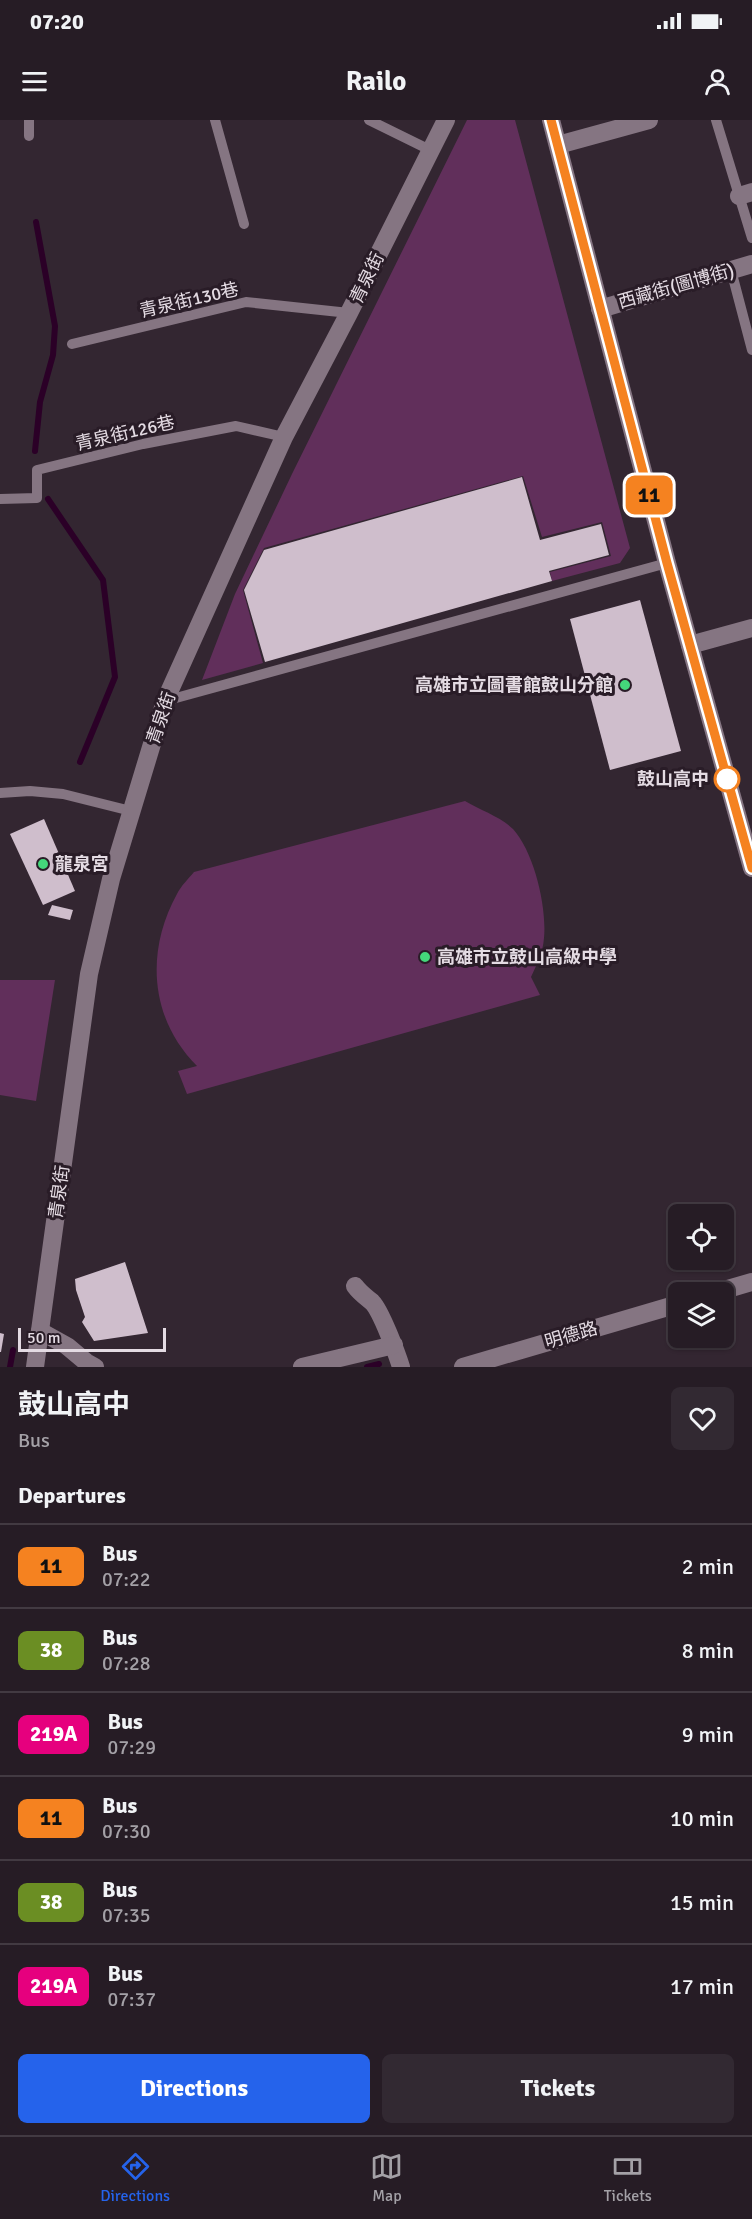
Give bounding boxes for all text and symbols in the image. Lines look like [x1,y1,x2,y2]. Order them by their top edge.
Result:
text: 07:20 [30,8,84,35]
icon: menu [18,65,51,98]
text: Railo [346,65,406,98]
icon: person [701,65,734,98]
street label: 青泉街 [345,249,389,307]
street label: 西藏街(圖博街) [615,259,737,313]
street label: 青泉街130巷 [137,278,241,322]
street label: 青泉街126巷 [73,411,177,455]
line badge: 11 [622,476,676,514]
text: 11 [638,482,660,508]
place label: 高雄市立圖書館鼓山分館 [415,674,613,696]
marker: 高雄市立圖書館鼓山分館 [618,678,632,692]
street label: 青泉街 [142,689,180,747]
marker: 鼓山高中 [714,766,740,792]
place label: 鼓山高中 [637,768,709,790]
place label: 龍泉宮 [55,853,109,875]
marker: 龍泉宮 [36,857,50,871]
place label: 高雄市立鼓山高級中學 [437,946,617,968]
marker: 高雄市立鼓山高級中學 [418,950,432,964]
street label: 青泉街 [44,1164,74,1220]
map controls [668,1204,734,1348]
button: locate [668,1204,734,1270]
button: layers [668,1282,734,1348]
street label: 明德路 [542,1317,600,1353]
scale bar [18,1325,166,1352]
text: 50 m [27,1328,61,1348]
button: heart [671,1387,734,1450]
text: 鼓山高中 [18,1388,130,1422]
text: Bus [18,1428,50,1453]
text: Departures [18,1482,126,1509]
text: Bus [102,1540,137,1567]
text: 11 [40,1553,62,1579]
text: 2 min [682,1553,734,1580]
text: 07:22 [102,1567,151,1592]
text: Bus [102,1624,137,1651]
text: 38 [40,1637,62,1663]
text: 8 min [682,1637,734,1664]
text: 07:28 [102,1651,151,1676]
text: Bus [107,1708,143,1735]
text: 219A [30,1721,77,1747]
text: 9 min [682,1721,734,1748]
text: 07:29 [107,1735,156,1760]
text: Bus [102,1792,137,1819]
text: 11 [40,1805,62,1831]
text: 10 min [670,1805,734,1832]
text: 07:30 [102,1819,151,1844]
text: Bus [102,1876,137,1903]
text: 38 [40,1889,62,1915]
text: 15 min [670,1889,734,1916]
text: 07:35 [102,1903,151,1928]
text: Bus [107,1960,143,1987]
text: 219A [30,1973,77,1999]
text: 17 min [670,1973,734,2000]
text: 07:37 [107,1987,156,2012]
button: Directions [18,2054,370,2123]
button: Tickets [382,2054,734,2123]
tab: Directions [100,2150,170,2206]
tab: Map [370,2150,403,2206]
tab: Tickets [604,2150,652,2206]

